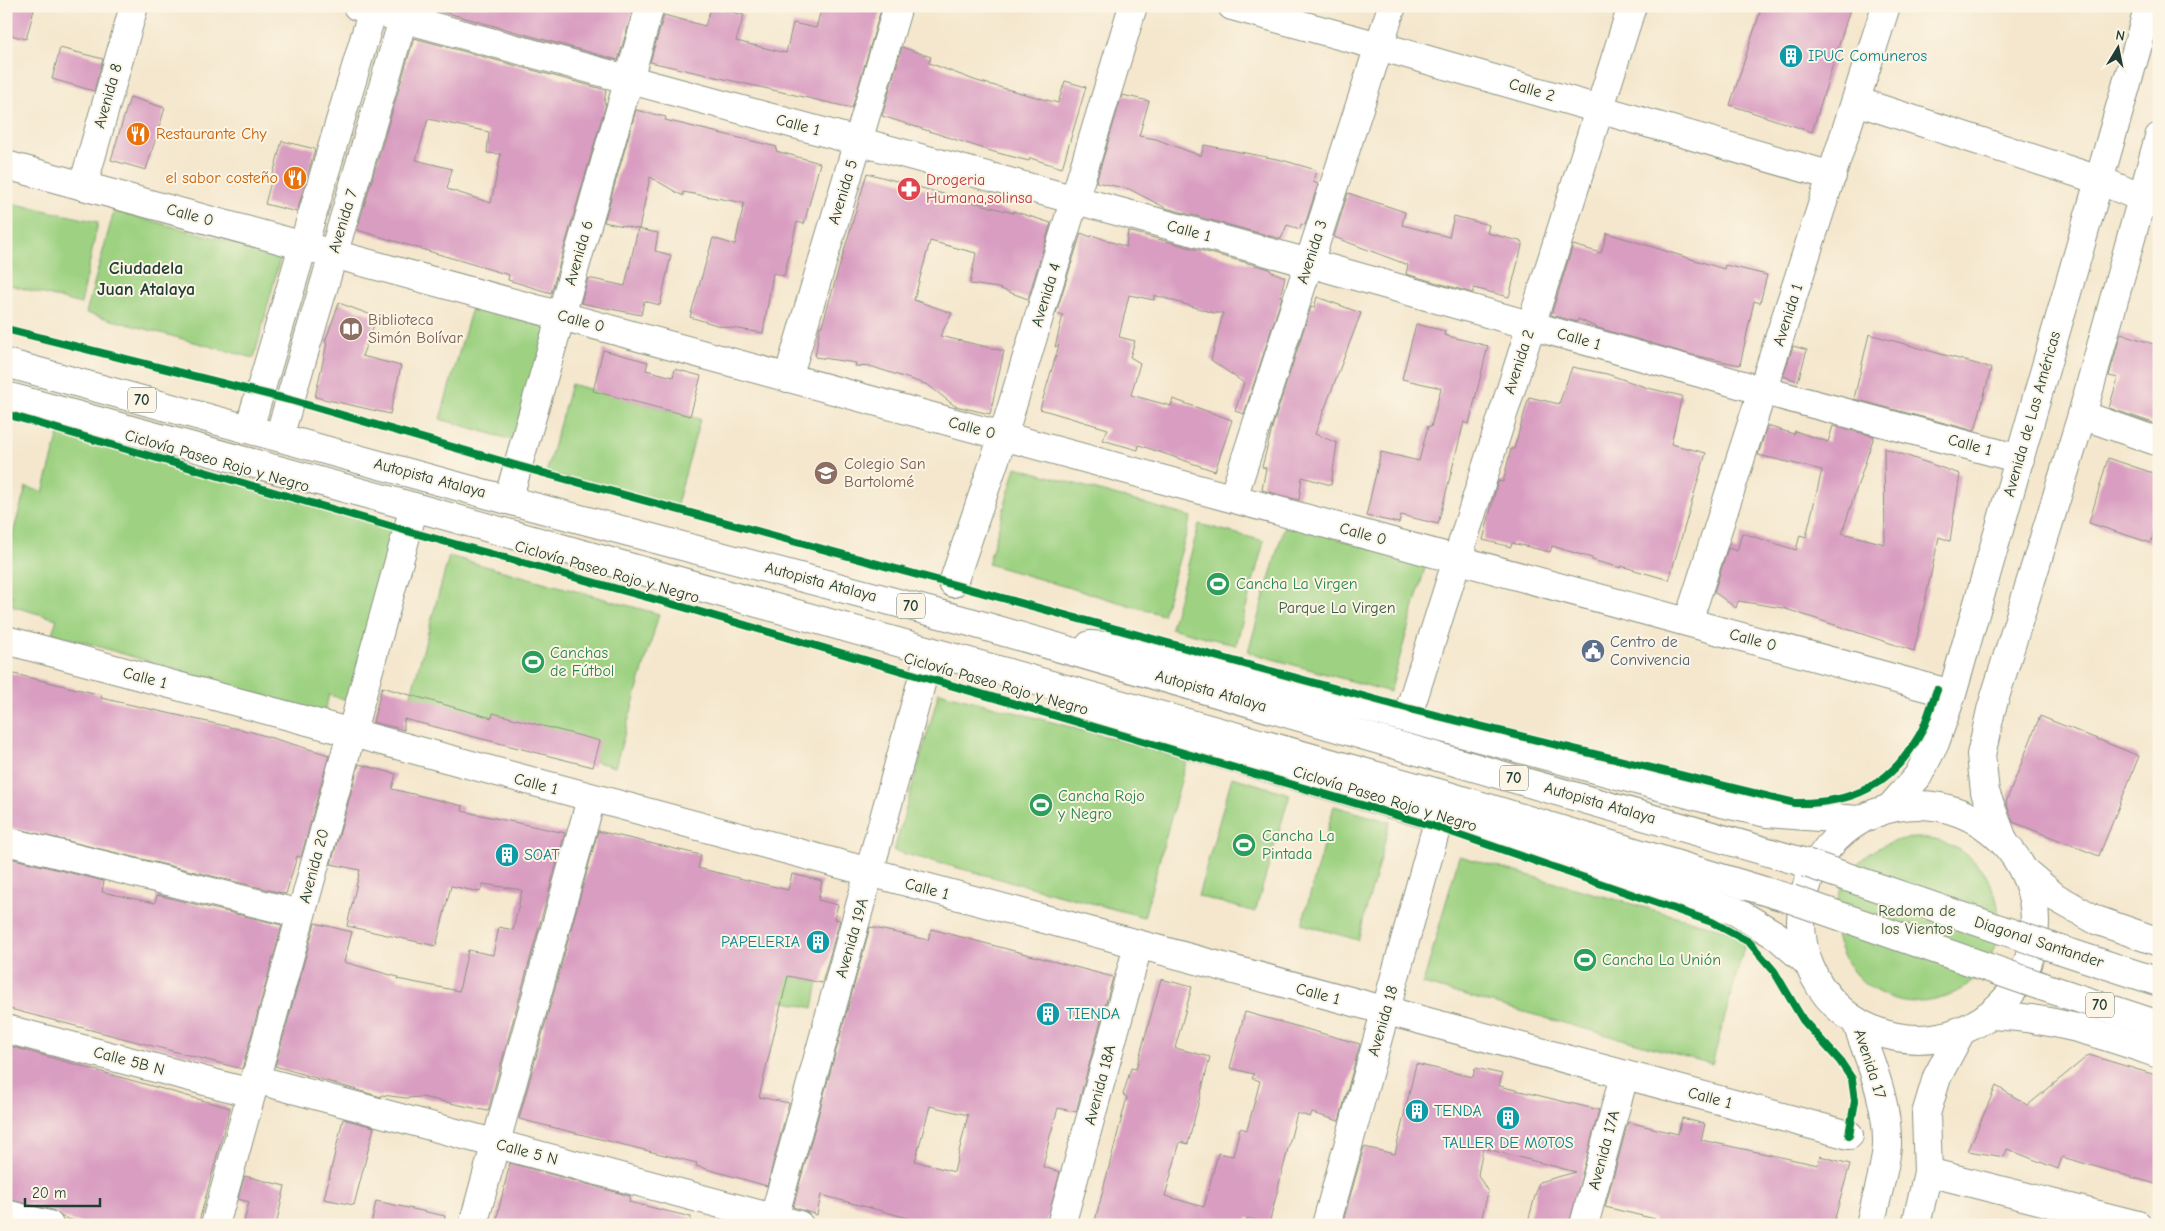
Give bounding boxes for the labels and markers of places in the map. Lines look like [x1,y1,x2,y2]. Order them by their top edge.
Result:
building icon: IPUC Comuneros [1778,43,1804,69]
place label: IPUC Comuneros [1808,47,1927,65]
restaurant icon: Restaurante Chy [125,121,151,147]
place label: Restaurante Chy [156,125,268,143]
restaurant icon: el sabor costeño [282,165,308,191]
place label: el sabor costeño [165,169,278,187]
place label: Drogeria Humana,solinsa [926,171,1033,207]
pharmacy icon: Drogeria Humana,solinsa [896,176,922,202]
place label: Biblioteca Simón Bolívar [368,311,464,347]
library icon: Biblioteca Simón Bolívar [338,316,364,342]
place label: Colegio San Bartolomé [844,455,926,491]
school or university icon: Colegio San Bartolomé [813,460,839,486]
sports icon: Cancha La Virgen [1205,571,1231,597]
place label: Cancha La Virgen [1236,575,1358,593]
place label: Centro de Convivencia [1610,633,1690,669]
public building icon: Centro de Convivencia [1580,638,1606,664]
place label: Canchas de Fútbol [550,644,614,680]
sports icon: Canchas de Fútbol [520,649,546,675]
place label: Cancha Rojo y Negro [1057,787,1145,823]
sports icon: Cancha Rojo y Negro [1028,792,1054,818]
place label: Cancha La Pintada [1262,827,1335,863]
sports icon: Cancha La Pintada [1231,832,1257,858]
building icon: SOAT [494,842,520,868]
place label: SOAT [524,846,560,864]
building icon: PAPELERIA [805,929,831,955]
place label: PAPELERIA [721,933,800,951]
sports icon: Cancha La Unión [1572,947,1598,973]
place label: Cancha La Unión [1602,951,1721,969]
building icon: TIENDA [1035,1001,1061,1027]
place label: TIENDA [1066,1005,1120,1023]
building icon: TENDA [1404,1098,1430,1124]
place label: TENDA [1434,1102,1482,1120]
building icon: TALLER DE MOTOS [1495,1105,1521,1131]
place label: TALLER DE MOTOS [1442,1134,1574,1152]

